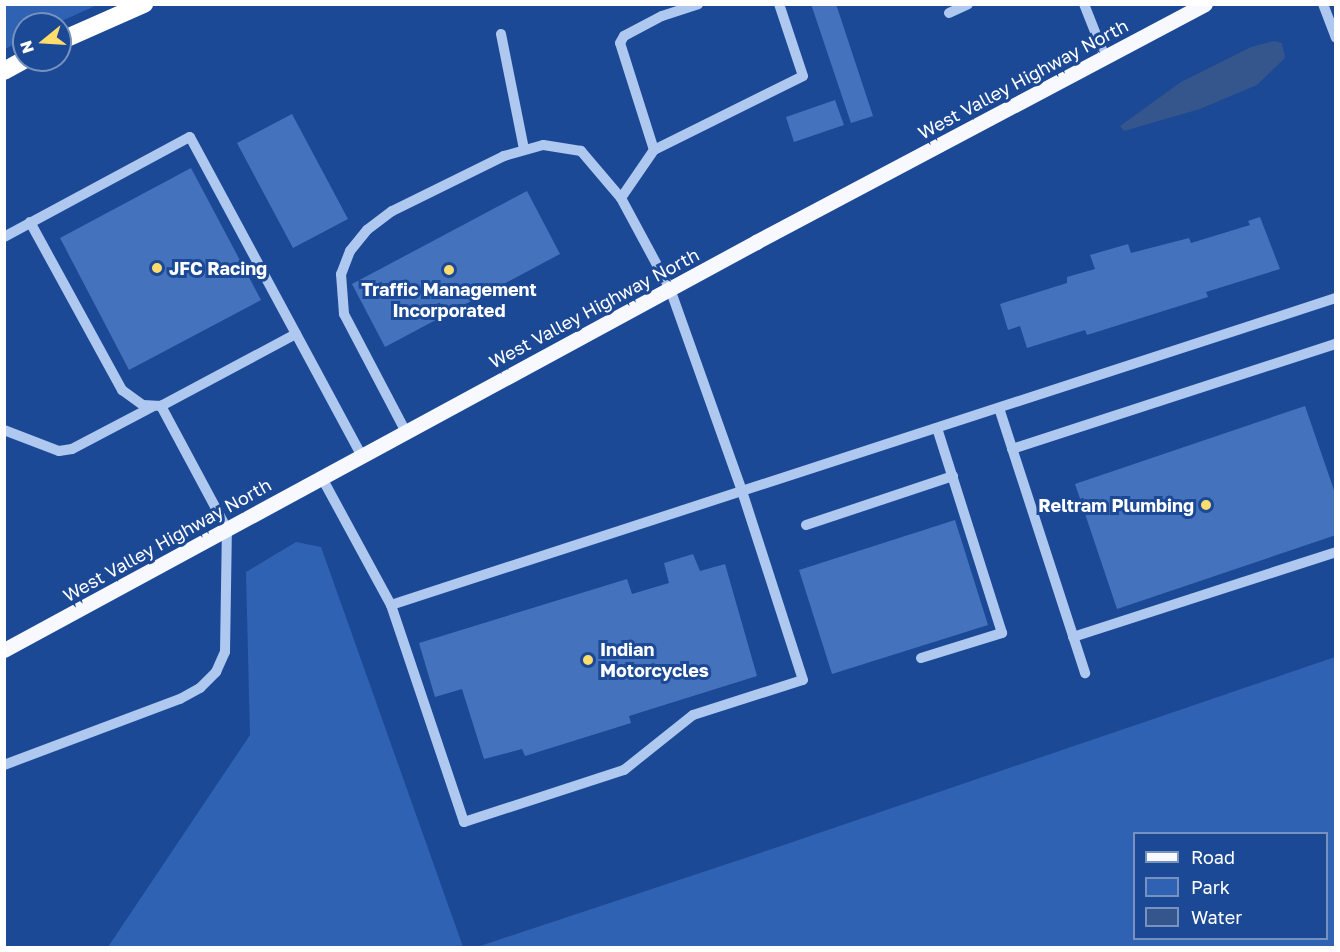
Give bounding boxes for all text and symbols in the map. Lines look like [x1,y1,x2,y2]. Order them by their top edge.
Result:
north arrow [12,12,72,72]
street label: West Valley Highway North [914,14,1132,144]
text: N [15,38,38,56]
street label: West Valley Highway North [485,243,703,373]
place label: JFC Racing [169,257,267,279]
marker: JFC Racing [150,261,164,275]
marker: Traffic Management Incorporated [442,263,456,277]
place label: Traffic Management Incorporated [361,279,537,322]
street label: West Valley Highway North [59,474,275,606]
place label: Reltram Plumbing [1038,494,1194,516]
marker: Reltram Plumbing [1199,498,1213,512]
place label: Indian Motorcycles [600,639,709,682]
marker: Indian Motorcycles [581,653,595,667]
legend [1133,832,1328,940]
text: Road [1191,846,1235,868]
text: Park [1191,876,1230,898]
text: Water [1191,906,1242,928]

